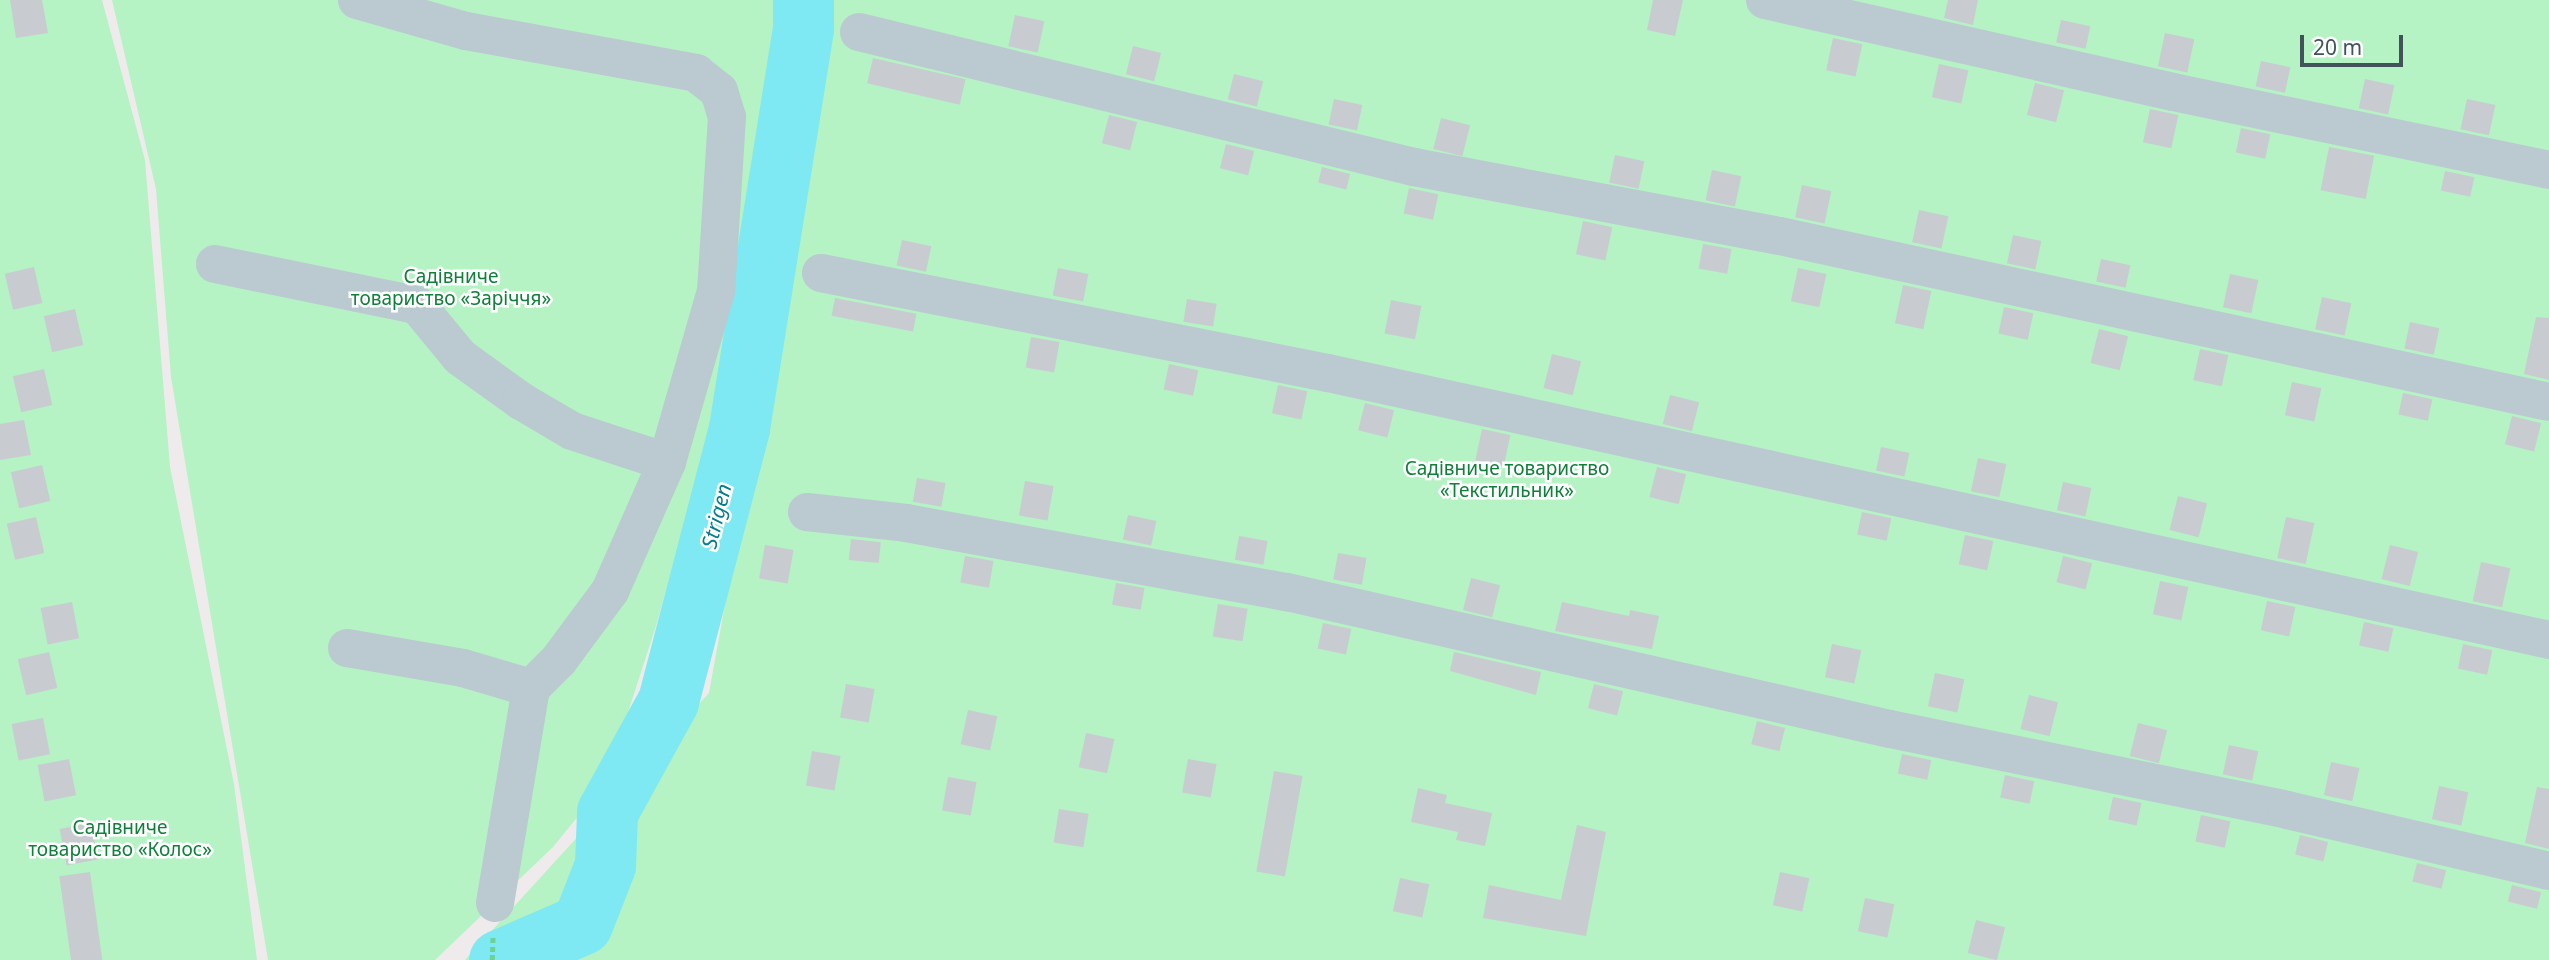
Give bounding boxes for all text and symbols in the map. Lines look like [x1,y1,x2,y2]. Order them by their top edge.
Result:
scale bar [2304,21,2407,65]
text: 20 m [2313,33,2362,61]
park label: Садівниче товариство «Заріччя» [351,266,551,310]
park label: Садівниче товариство «Текстильник» [1405,458,1609,502]
water label: Strigen [696,481,736,551]
park label: Садівниче товариство «Колос» [28,817,212,861]

